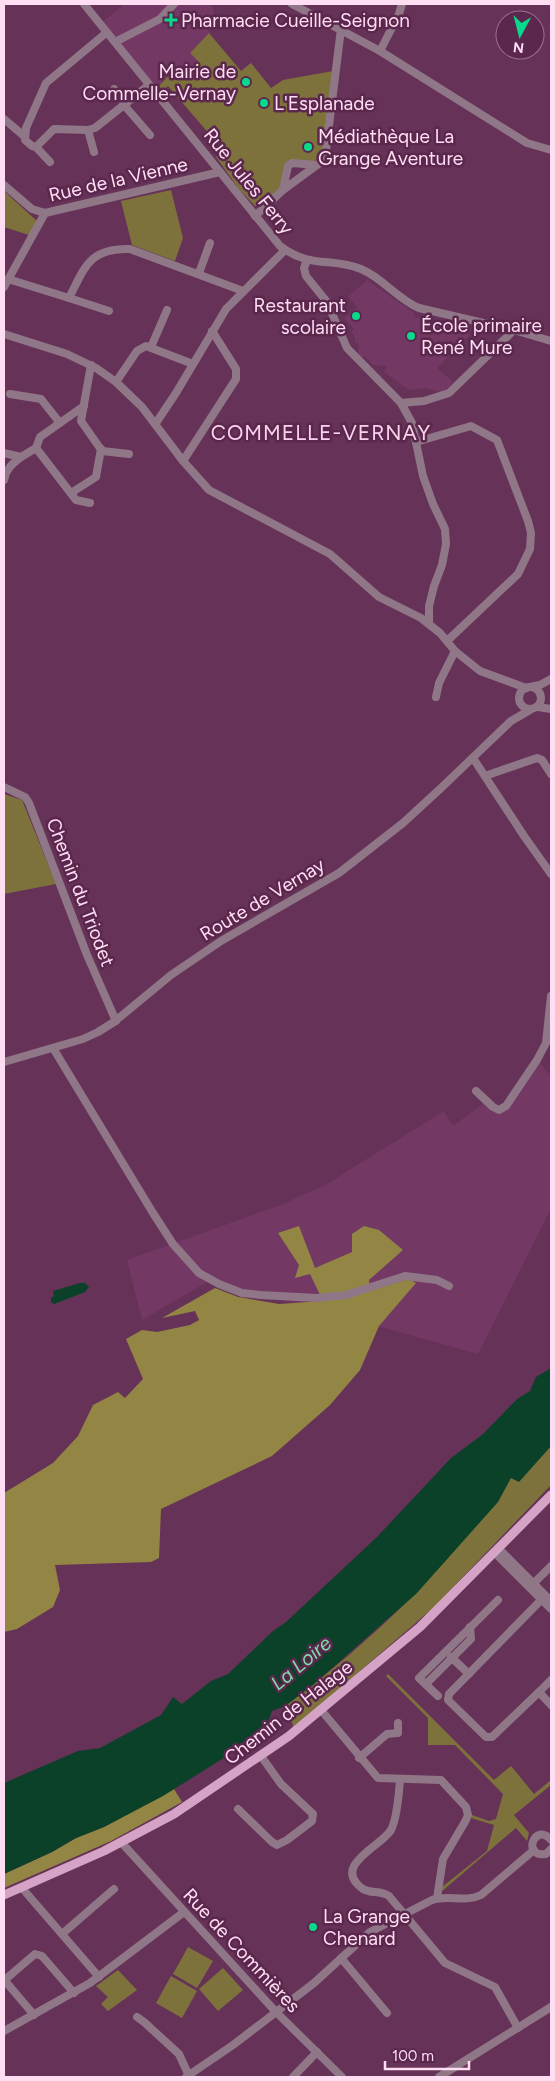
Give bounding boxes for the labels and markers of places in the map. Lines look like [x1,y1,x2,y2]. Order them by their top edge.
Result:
place label: Pharmacie Cueille-Seignon [181,9,410,32]
marker: Pharmacie Cueille-Seignon [165,14,177,26]
place label: Mairie de Commelle-Vernay [83,60,236,105]
marker: Mairie de Commelle-Vernay [240,76,252,88]
place label: L'Esplanade [274,92,375,115]
marker: L'Esplanade [258,97,270,109]
place label: Médiathèque La Grange Aventure [318,125,463,170]
marker: Médiathèque La Grange Aventure [302,141,314,153]
place label: Restaurant scolaire [254,294,346,339]
marker: Restaurant scolaire [350,310,362,322]
place label: École primaire René Mure [421,314,542,359]
marker: École primaire René Mure [405,330,417,342]
place label: La Grange Chenard [323,1905,410,1950]
marker: La Grange Chenard [307,1921,319,1933]

